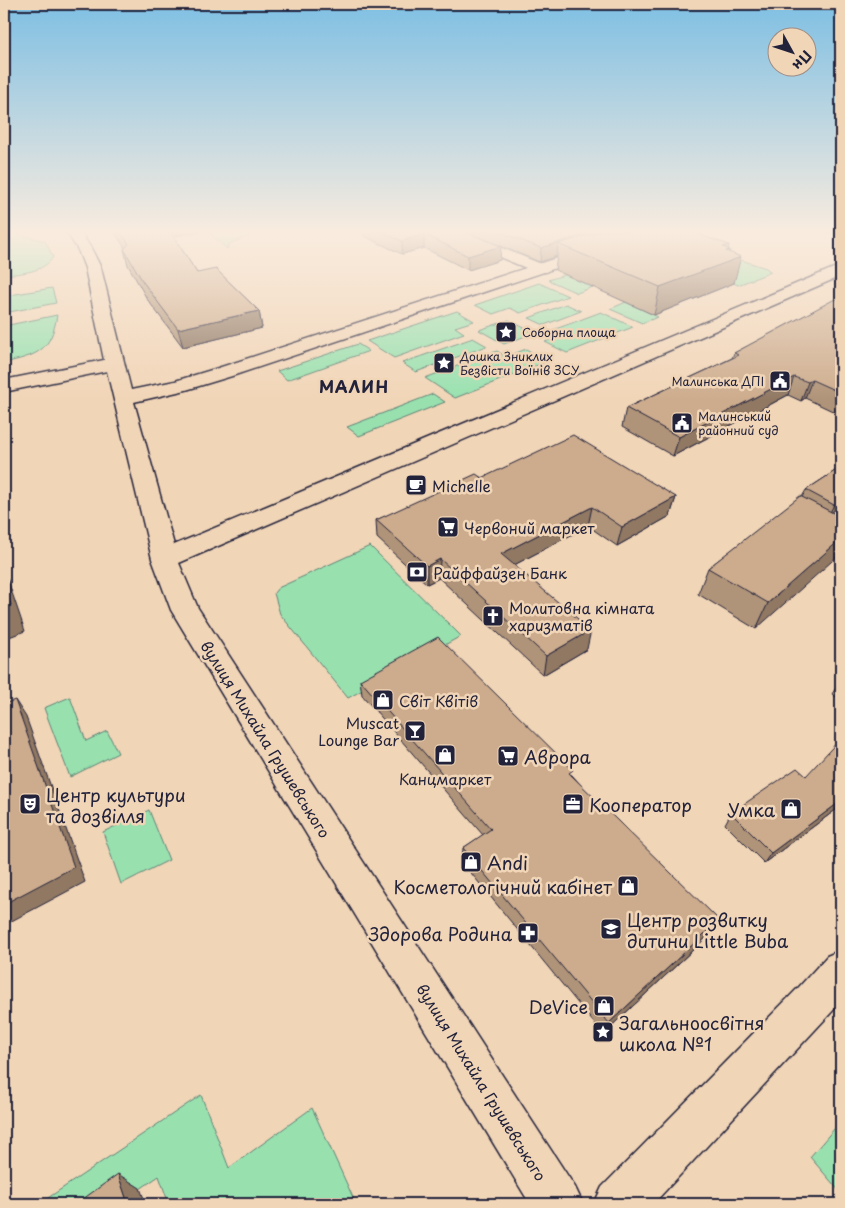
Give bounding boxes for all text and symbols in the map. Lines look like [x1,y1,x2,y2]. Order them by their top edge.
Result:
north arrow [768,28,818,78]
text: Пн [788,46,817,75]
place icon: Соборна площа [494,320,518,344]
place label: Соборна площа [522,323,616,341]
place label: Дошка Зниклих Безвісти Воїнів ЗСУ [459,347,580,379]
place icon: Дошка Зниклих Безвісти Воїнів ЗСУ [432,351,456,375]
public building icon: Малинська ДПІ [768,369,792,393]
place label: Малинська ДПІ [672,372,764,390]
district label: МАЛИН [319,374,389,398]
place label: Малинський районний суд [698,407,779,439]
public building icon: Малинський районний суд [670,411,694,435]
cafe icon: Michelle [404,473,428,497]
place label: Michelle [432,474,491,497]
supermarket icon: Червоний маркет [436,515,460,539]
place label: Червоний маркет [464,516,595,539]
bank icon: Райффайзен Банк [405,560,429,584]
place label: Райффайзен Банк [433,561,567,584]
place label: Молитовна кімната харизматів [509,596,655,636]
church icon: Молитовна кімната харизматів [481,604,505,628]
street label: вулиця Михайла Грушевського [196,636,336,842]
shop icon: Світ Квітів [371,688,395,712]
place label: Світ Квітів [399,689,479,712]
place label: Muscat Lounge Bar [318,711,399,751]
bar icon: Muscat Lounge Bar [403,719,427,743]
shop icon: Канцмаркет [433,743,457,767]
place label: Аврора [524,743,592,770]
supermarket icon: Аврора [496,744,520,768]
place label: Канцмаркет [399,767,492,790]
place label: Центр культури та дозвілля [46,781,186,829]
place label: Кооператор [589,791,692,818]
theatre icon: Центр культури та дозвілля [18,792,42,816]
office icon: Кооператор [561,792,585,816]
place label: Умка [727,796,776,823]
shop icon: Умка [779,797,803,821]
place label: Andi [487,849,528,876]
shop icon: Andi [459,850,483,874]
place label: Косметологічний кабінет [394,873,612,900]
shop icon: Косметологічний кабінет [616,874,640,898]
place label: Центр розвитку дитини Little Buba [627,906,789,954]
school or university icon: Центр розвитку дитини Little Buba [599,917,623,941]
place label: Здорова Родина [368,920,513,947]
pharmacy icon: Здорова Родина [516,921,540,945]
street label: вулиця Михайла Грушевського [412,979,552,1185]
place label: DeVice [529,993,588,1020]
shop icon: DeVice [592,994,616,1018]
place label: Загальноосвітня школа №1 [619,1009,764,1057]
place icon: Загальноосвітня школа №1 [591,1020,615,1044]

